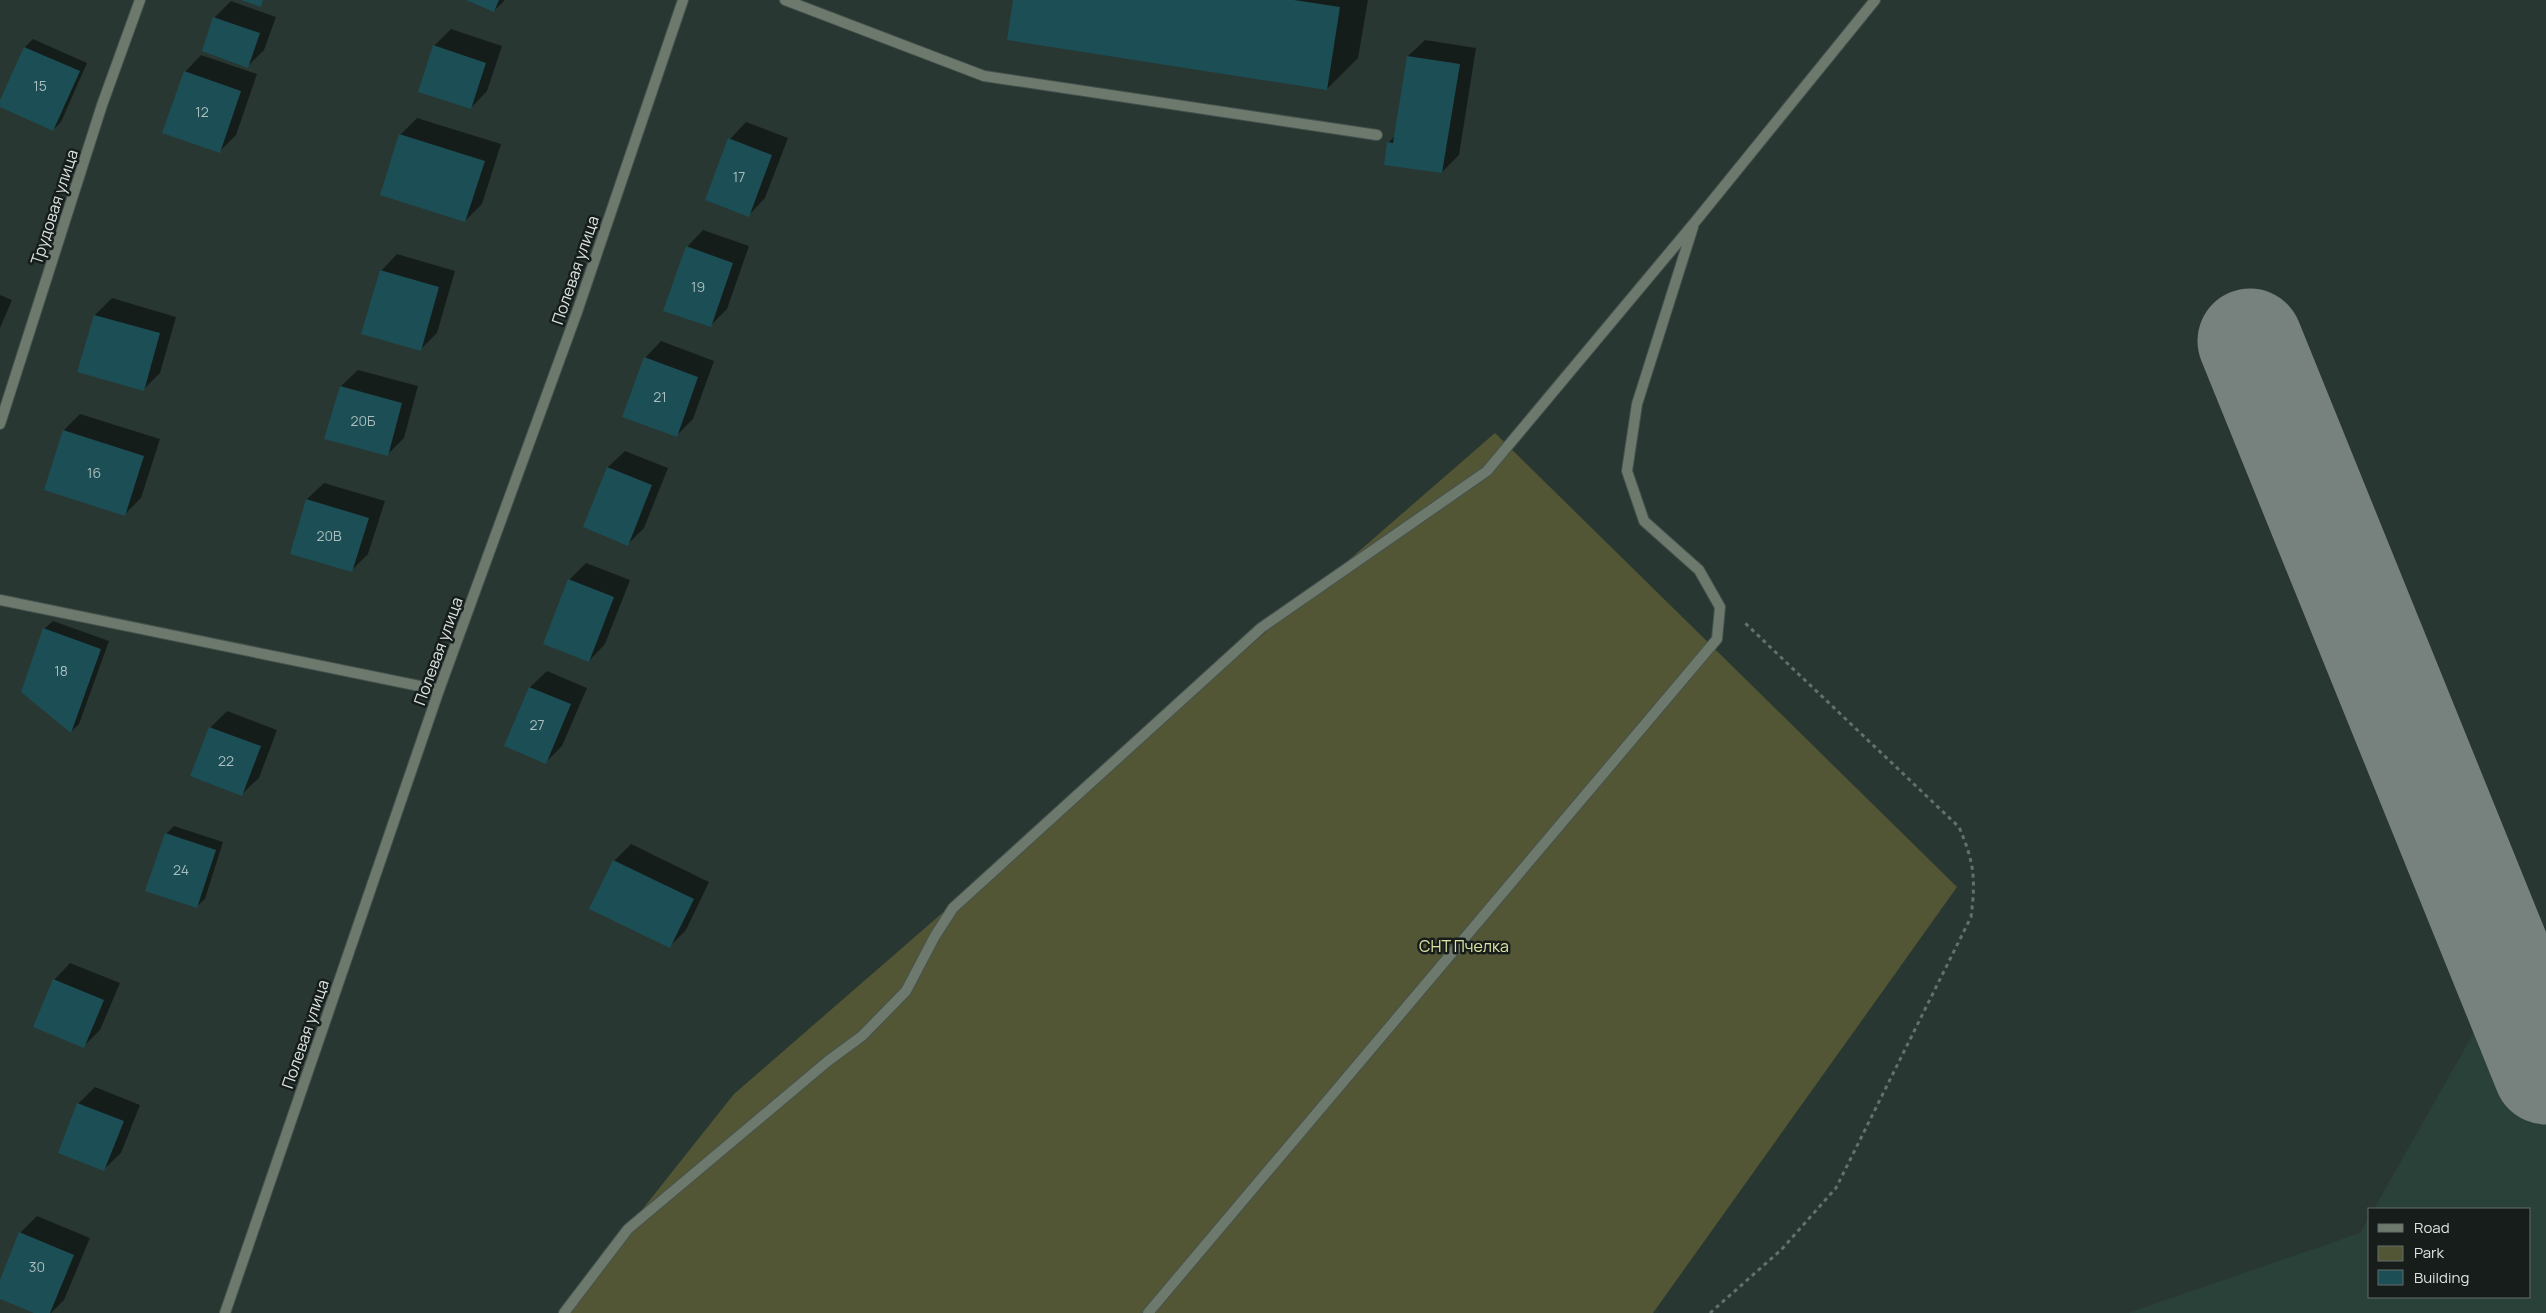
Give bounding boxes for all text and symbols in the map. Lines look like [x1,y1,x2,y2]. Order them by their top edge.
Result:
house number: 15 [33,76,47,95]
house number: 12 [195,102,209,121]
street label: Трудовая улица [25,147,83,267]
house number: 17 [733,167,745,186]
street label: Полевая улица [546,213,604,327]
house number: 19 [691,277,705,296]
house number: 21 [653,387,667,406]
house number: 20Б [351,411,376,430]
house number: 16 [87,463,101,482]
house number: 20В [316,526,342,545]
street label: Полевая улица [408,594,468,708]
house number: 18 [54,661,68,680]
house number: 27 [529,715,545,734]
house number: 22 [218,751,234,770]
house number: 24 [173,860,189,879]
park label: СНТ Пчелка [1419,935,1509,957]
street label: Полевая улица [276,977,334,1091]
legend [2368,1208,2531,1298]
text: Road [2414,1217,2450,1238]
text: Park [2414,1242,2444,1263]
house number: 30 [29,1257,45,1276]
text: Building [2414,1267,2469,1288]

